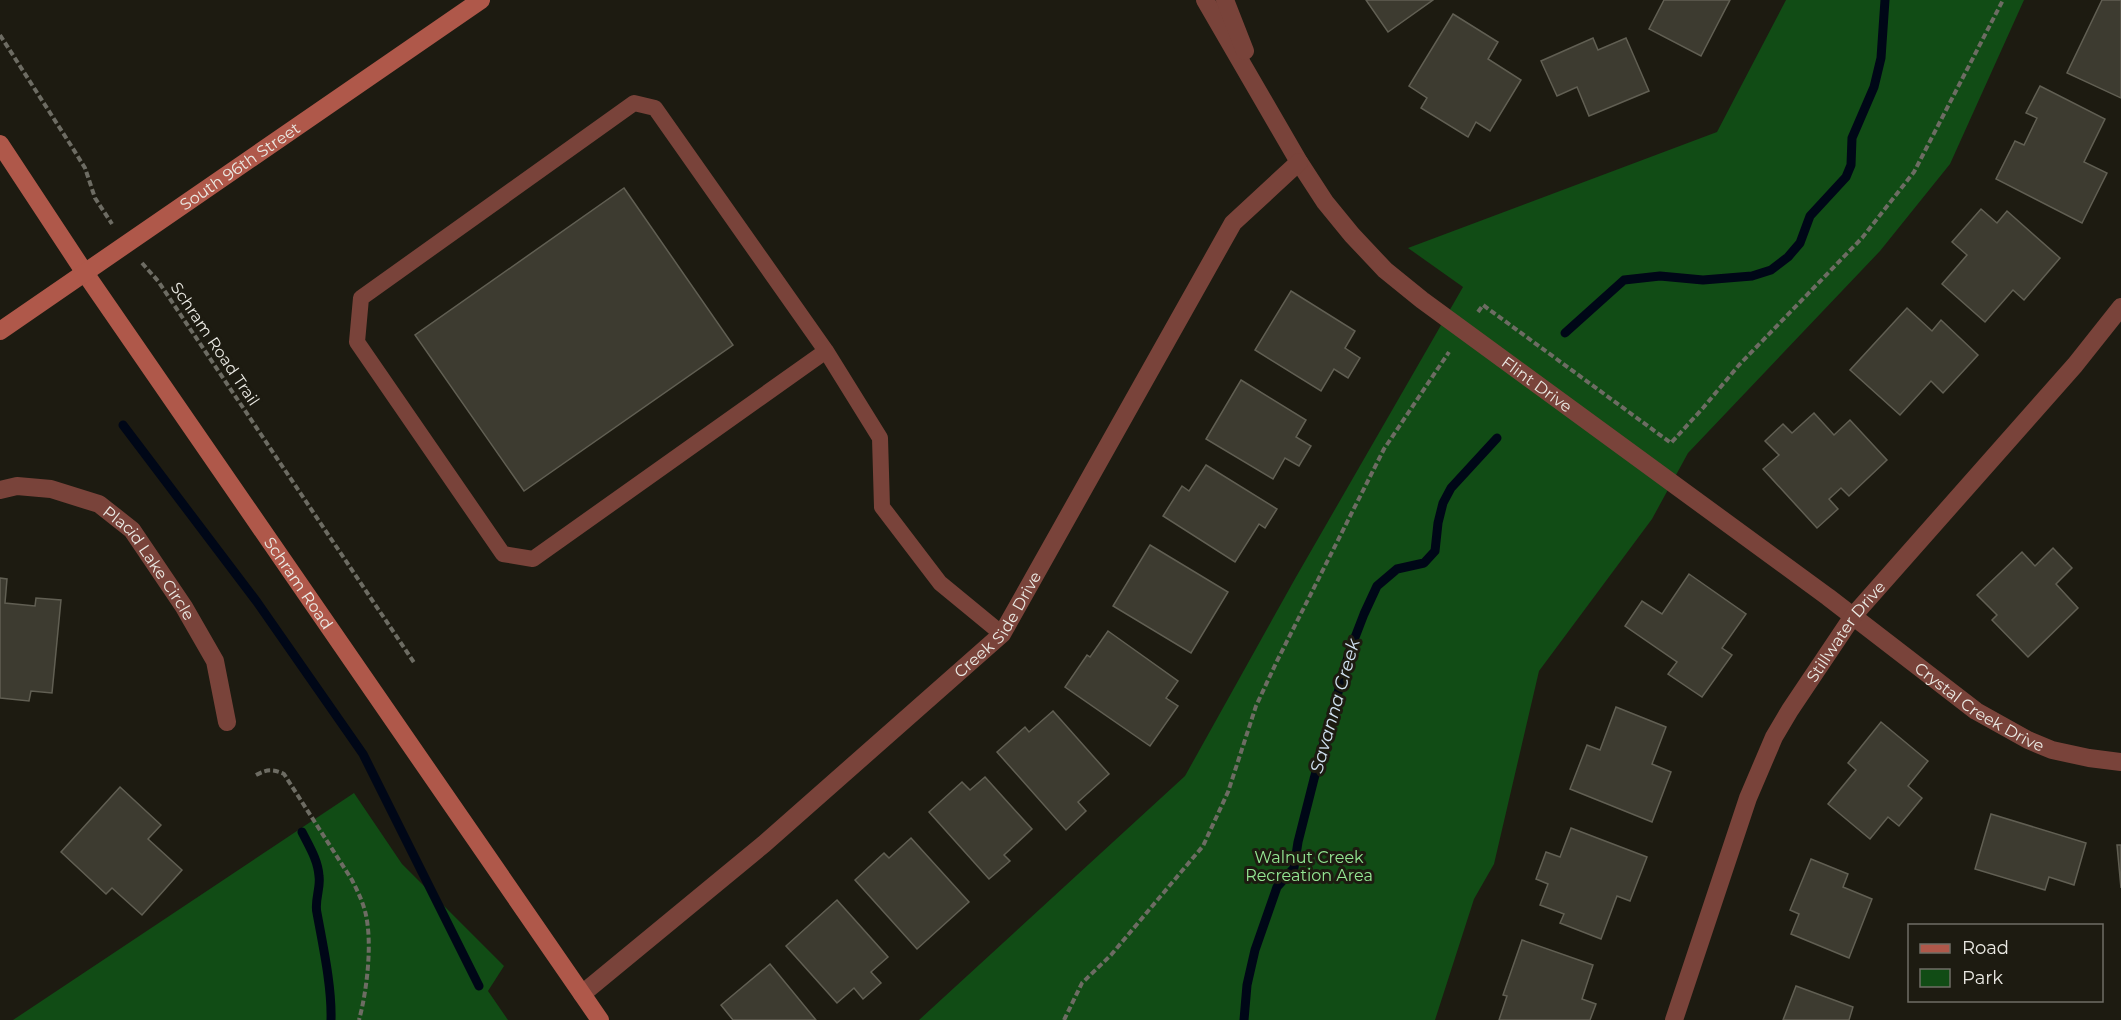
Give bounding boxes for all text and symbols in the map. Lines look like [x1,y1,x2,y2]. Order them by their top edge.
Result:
street label: South 96th Street [176,118,304,214]
street label: Schram Road Trail [167,279,263,409]
street label: Flint Drive [1498,352,1576,416]
street label: Placid Lake Circle [99,501,199,623]
street label: Schram Road [260,533,337,633]
street label: Creek Side Drive [950,568,1045,681]
street label: Stillwater Drive [1802,577,1889,686]
water label: Savanna Creek [1305,635,1365,776]
street label: Crystal Creek Drive [1911,658,2047,755]
park label: Walnut Creek Recreation Area [1245,848,1373,885]
legend [1908,924,2103,1002]
text: Road [1962,937,2009,959]
text: Park [1962,967,2003,989]

